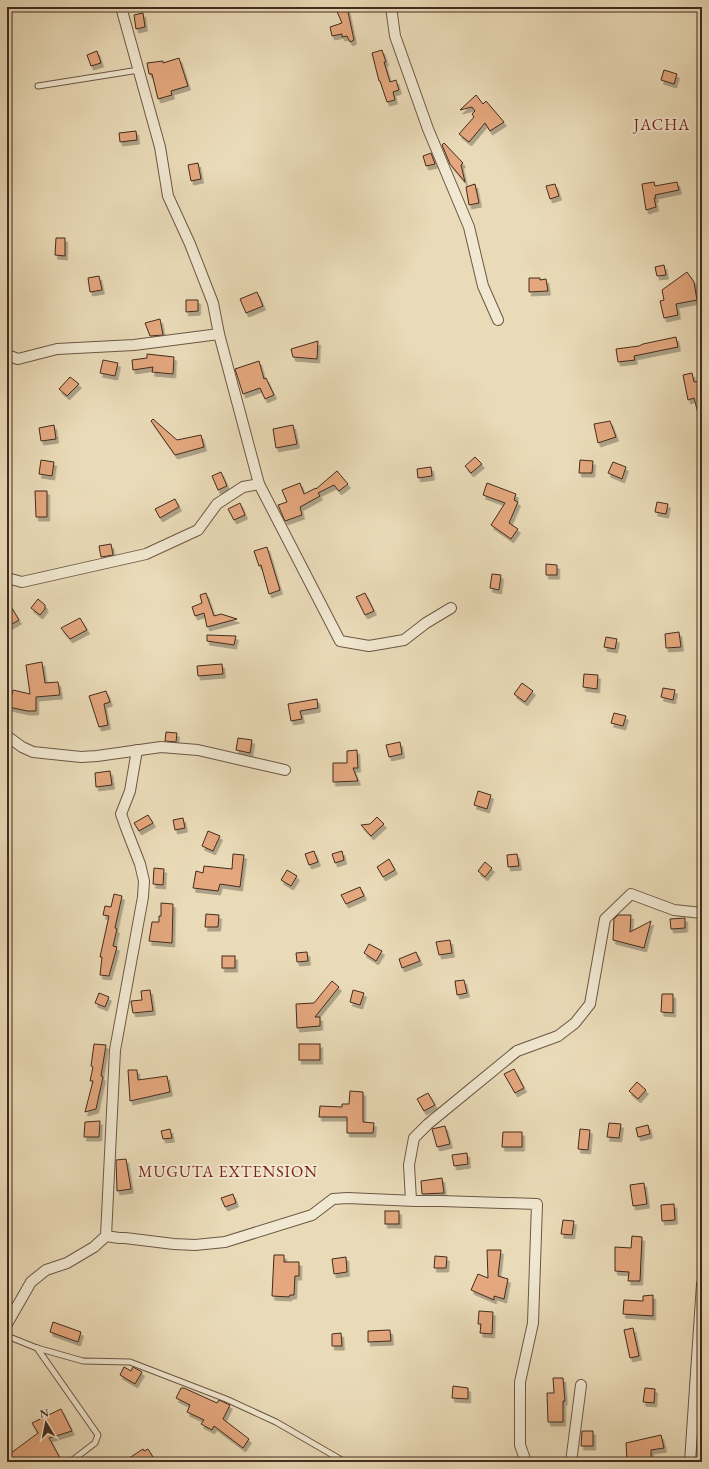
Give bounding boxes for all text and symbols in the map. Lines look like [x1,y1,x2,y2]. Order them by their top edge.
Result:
district label: JACHA [632,114,690,135]
district label: MUGUTA EXTENSION [138,1161,318,1182]
north arrow [26,1403,66,1443]
text: N [39,1405,50,1421]

